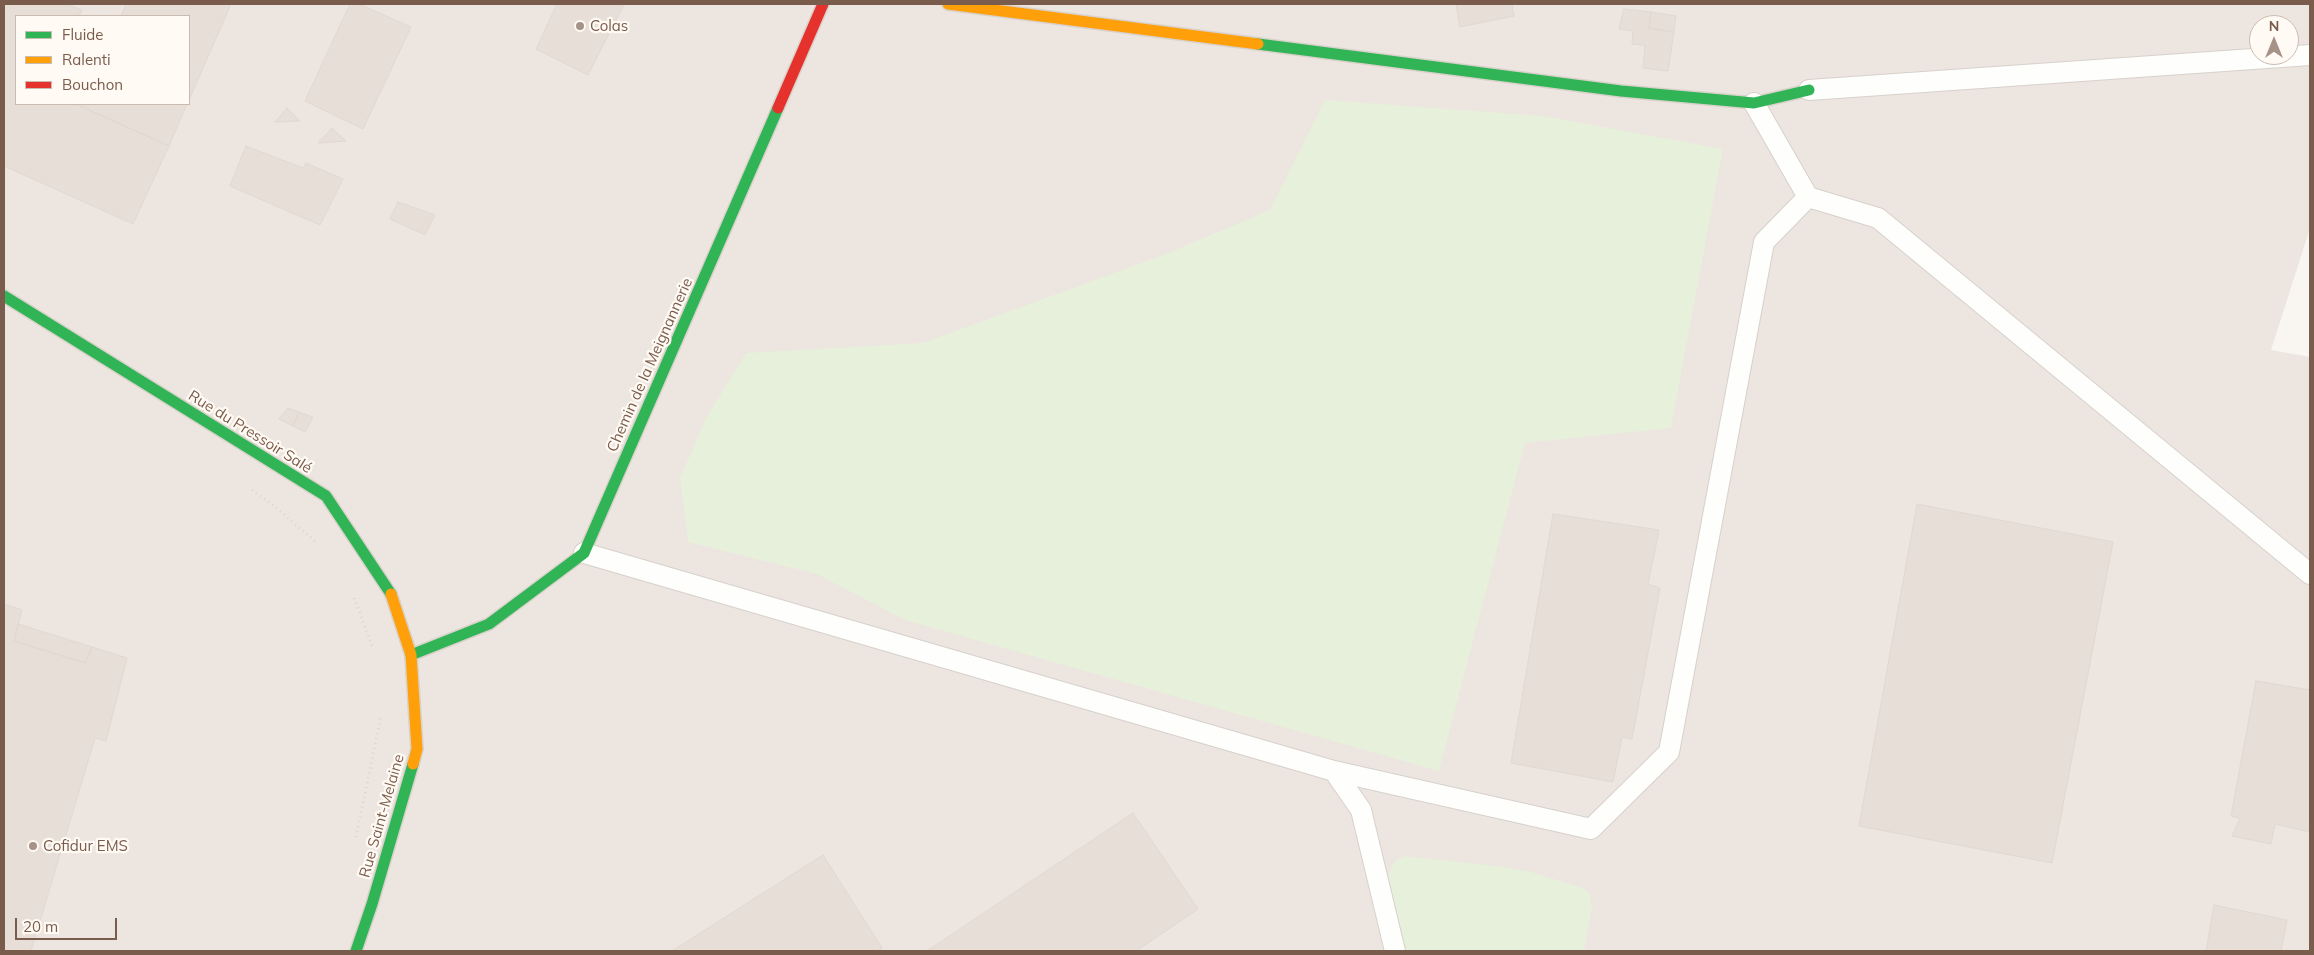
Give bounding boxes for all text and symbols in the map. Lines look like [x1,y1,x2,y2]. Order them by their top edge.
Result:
legend [15,15,190,105]
north arrow [2249,15,2299,65]
place label: Colas [590,17,628,35]
text: N [2269,17,2279,35]
marker: Colas [574,20,586,32]
text: Fluide [62,25,103,44]
text: Ralenti [62,50,111,69]
text: Bouchon [62,75,123,94]
street label: Chemin de la Meignannerie [603,275,697,455]
street label: Rue du Pressoir Salé [185,387,315,477]
street label: Rue Saint-Melaine [356,752,408,880]
place label: Cofidur EMS [43,837,128,855]
marker: Cofidur EMS [27,840,39,852]
scale bar [18,908,120,940]
text: 20 m [23,917,58,936]

